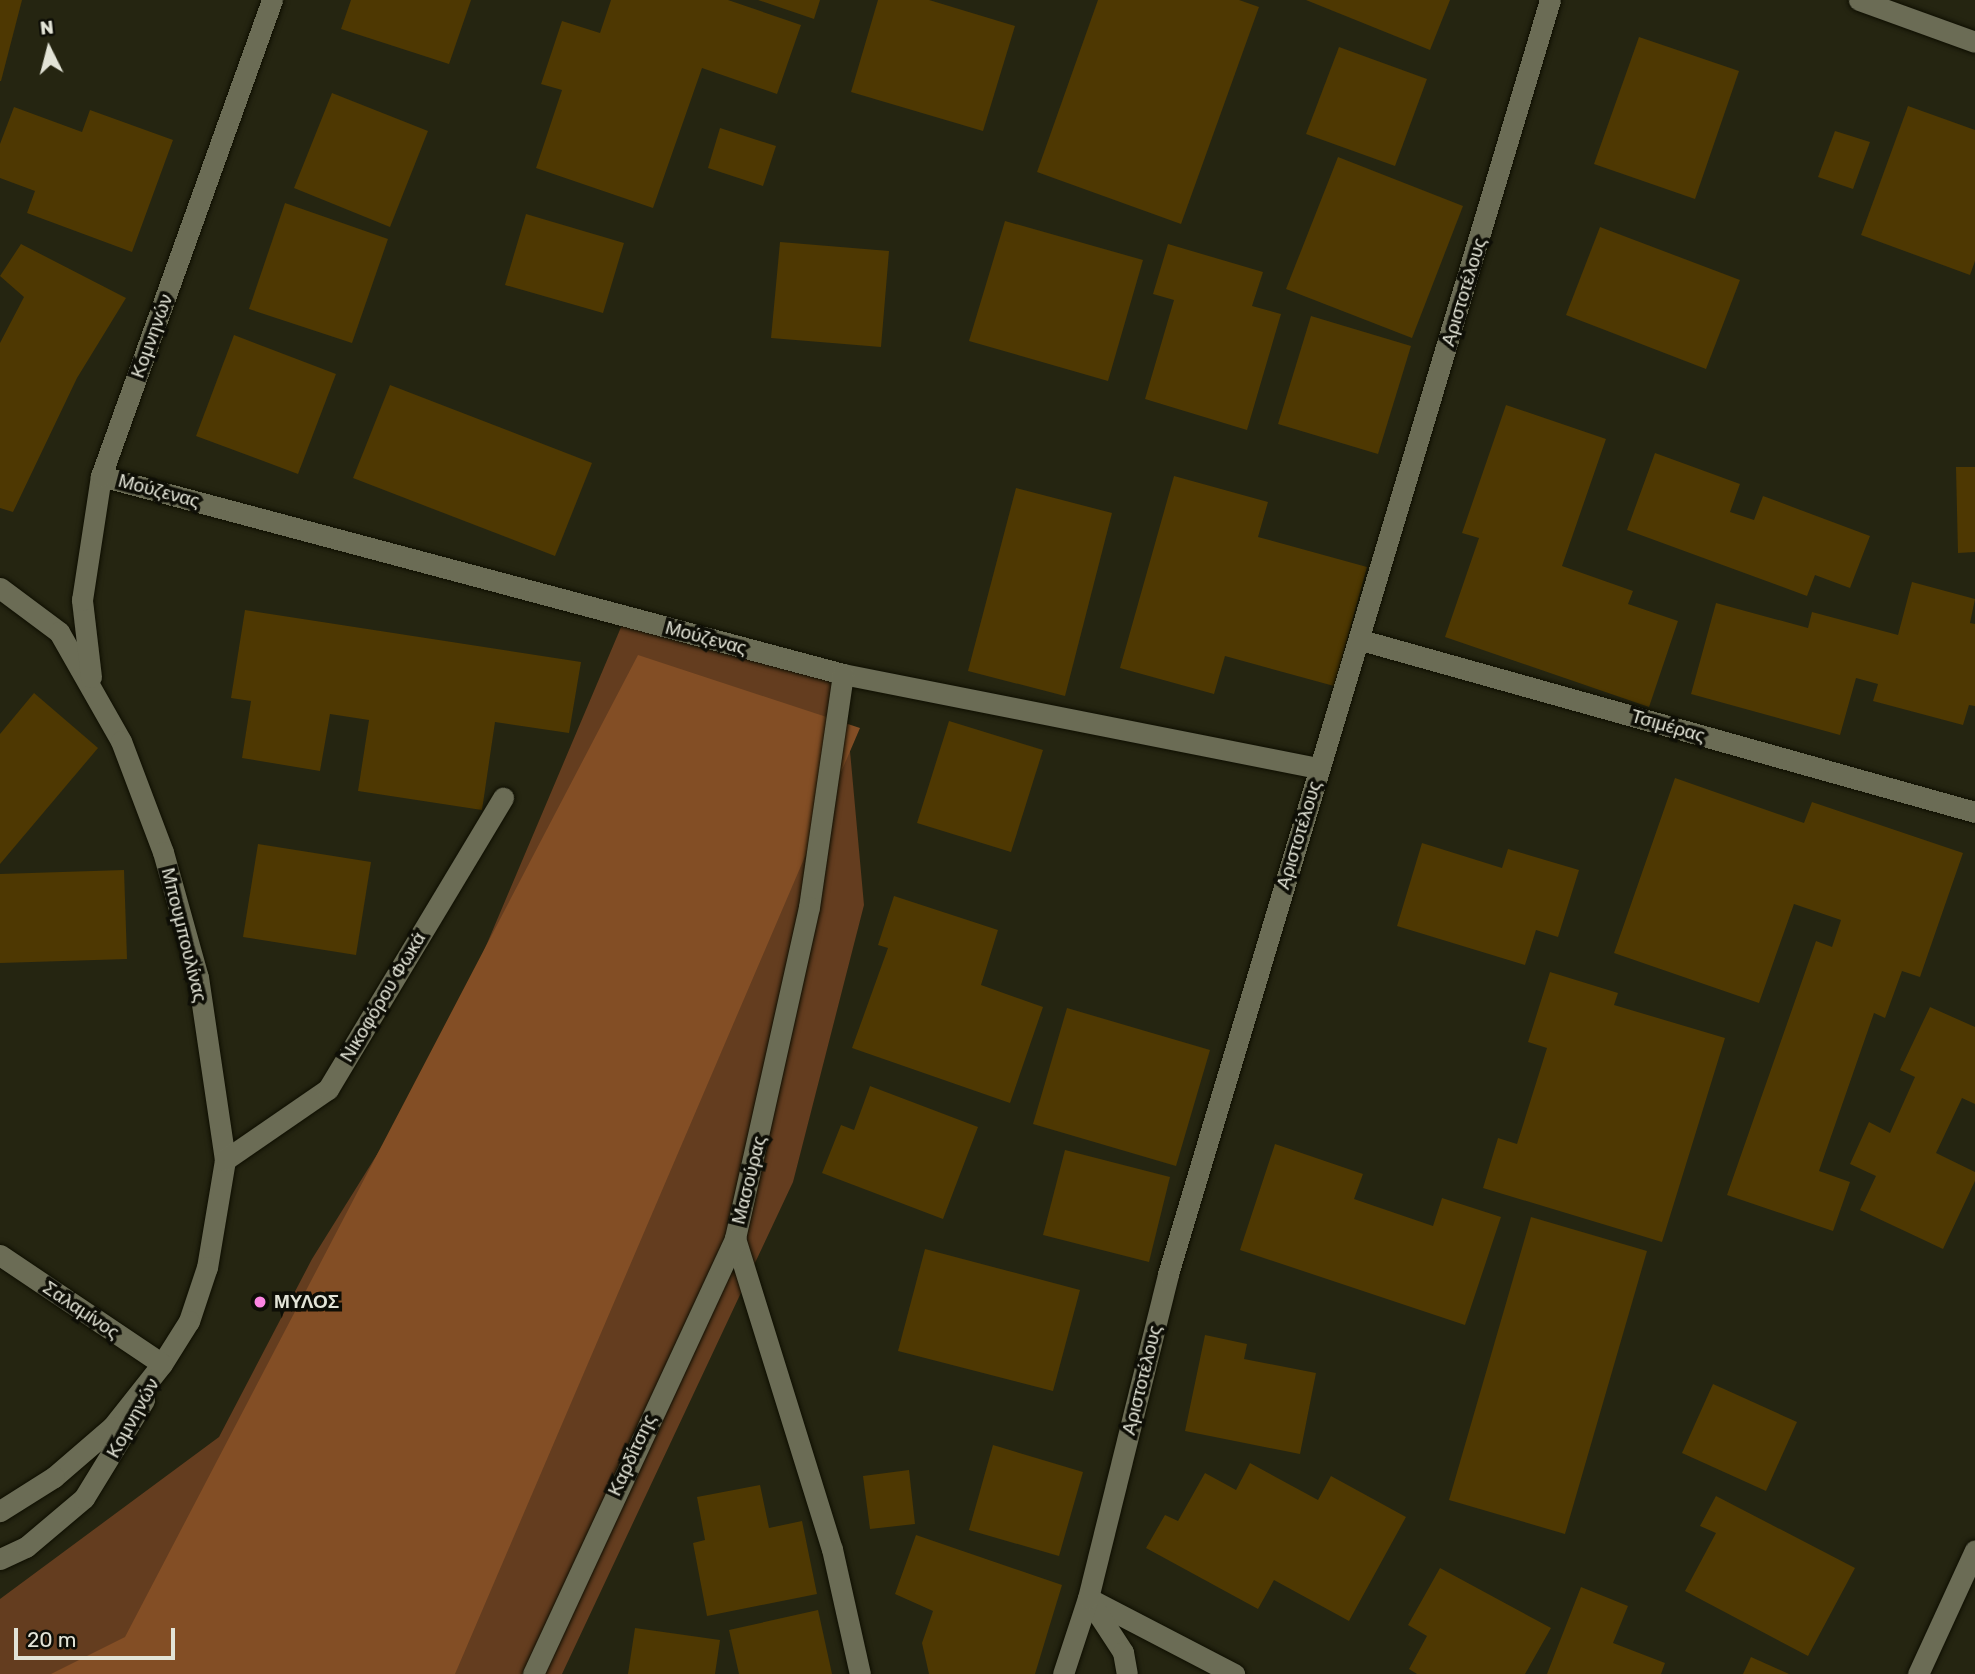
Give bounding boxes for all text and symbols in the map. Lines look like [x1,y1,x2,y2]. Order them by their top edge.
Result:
north arrow [14,14,84,84]
text: N [39,15,55,40]
street label: Αριστοτέλους [1437,235,1491,349]
street label: Κομνηνών [126,291,178,381]
street label: Μούζενας [116,469,202,513]
street label: Μούζενας [663,616,749,660]
street label: Τσιμέρας [1628,705,1708,747]
street label: Αριστοτέλους [1272,778,1326,892]
street label: Μπουμπουλίνας [156,865,212,1005]
street label: Νικοφόρου Φωκά [335,928,431,1066]
street label: Μασούρας [727,1133,771,1227]
street label: Σαλαμίνος [38,1276,124,1344]
place label: ΜΥΛΟΣ [274,1291,339,1313]
marker: ΜΥΛΟΣ [252,1294,268,1310]
street label: Αριστοτέλους [1117,1323,1167,1437]
street label: Κομνηνών [102,1374,164,1462]
street label: Καρδίτσης [603,1410,661,1500]
scale bar [18,1614,178,1658]
text: 20 m [27,1627,76,1652]

